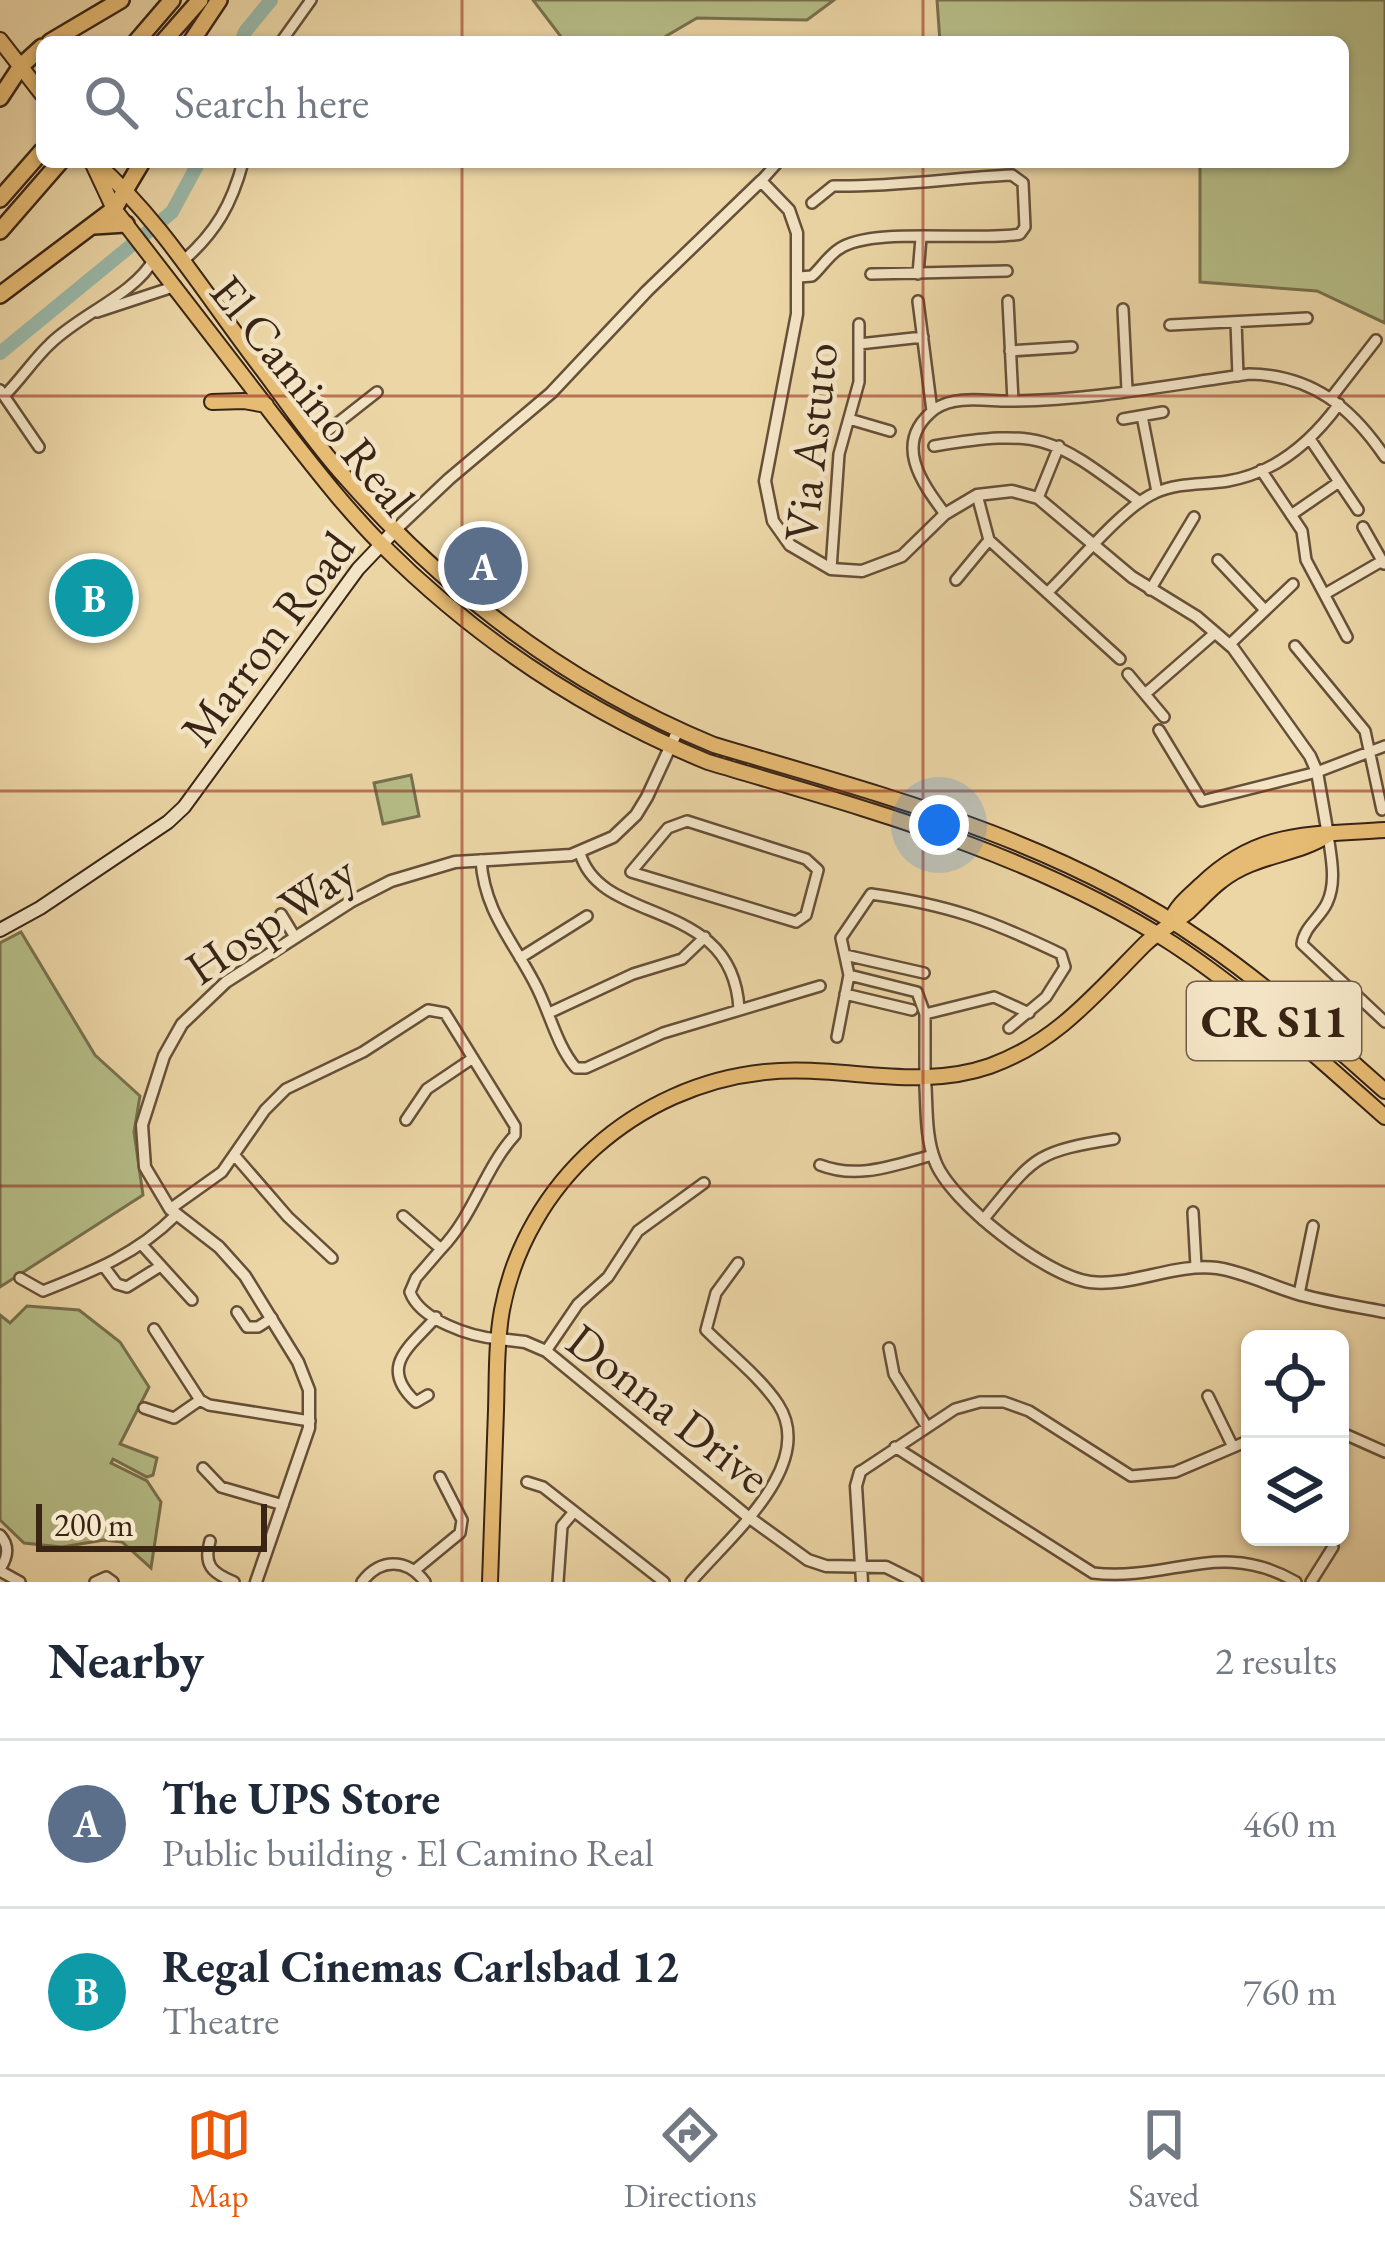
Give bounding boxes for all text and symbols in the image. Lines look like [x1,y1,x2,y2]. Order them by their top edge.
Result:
search box [36,36,1349,168]
icon: search [78,69,144,135]
text: Search here [174,73,369,131]
street label: El Camino Real [197,262,429,528]
street label: Via Astuto [769,339,851,545]
street label: Marron Road [166,518,368,758]
pin: A [444,521,522,611]
pin: B [55,553,133,643]
your location [909,795,969,855]
street label: Hosp Way [173,839,368,998]
road number: CR S11 [1187,982,1361,1060]
street label: Donna Drive [555,1309,783,1507]
map controls [1241,1330,1349,1546]
button: locate [1241,1330,1349,1438]
button: layers [1241,1438,1349,1546]
scale bar [36,1498,267,1551]
text: 200 m [54,1503,134,1546]
text: Nearby [48,1627,204,1693]
text: 2 results [1215,1635,1337,1686]
text: The UPS Store [162,1769,440,1827]
text: A [73,1798,101,1849]
text: 460 m [1243,1798,1337,1849]
text: Public building · El Camino Real [162,1827,654,1878]
text: Regal Cinemas Carlsbad 12 [162,1937,679,1995]
text: B [75,1966,99,2017]
text: 760 m [1243,1966,1337,2017]
text: Theatre [162,1995,279,2046]
tab: Map [186,2102,252,2217]
tab: Directions [624,2102,757,2217]
tab: Saved [1128,2102,1199,2217]

